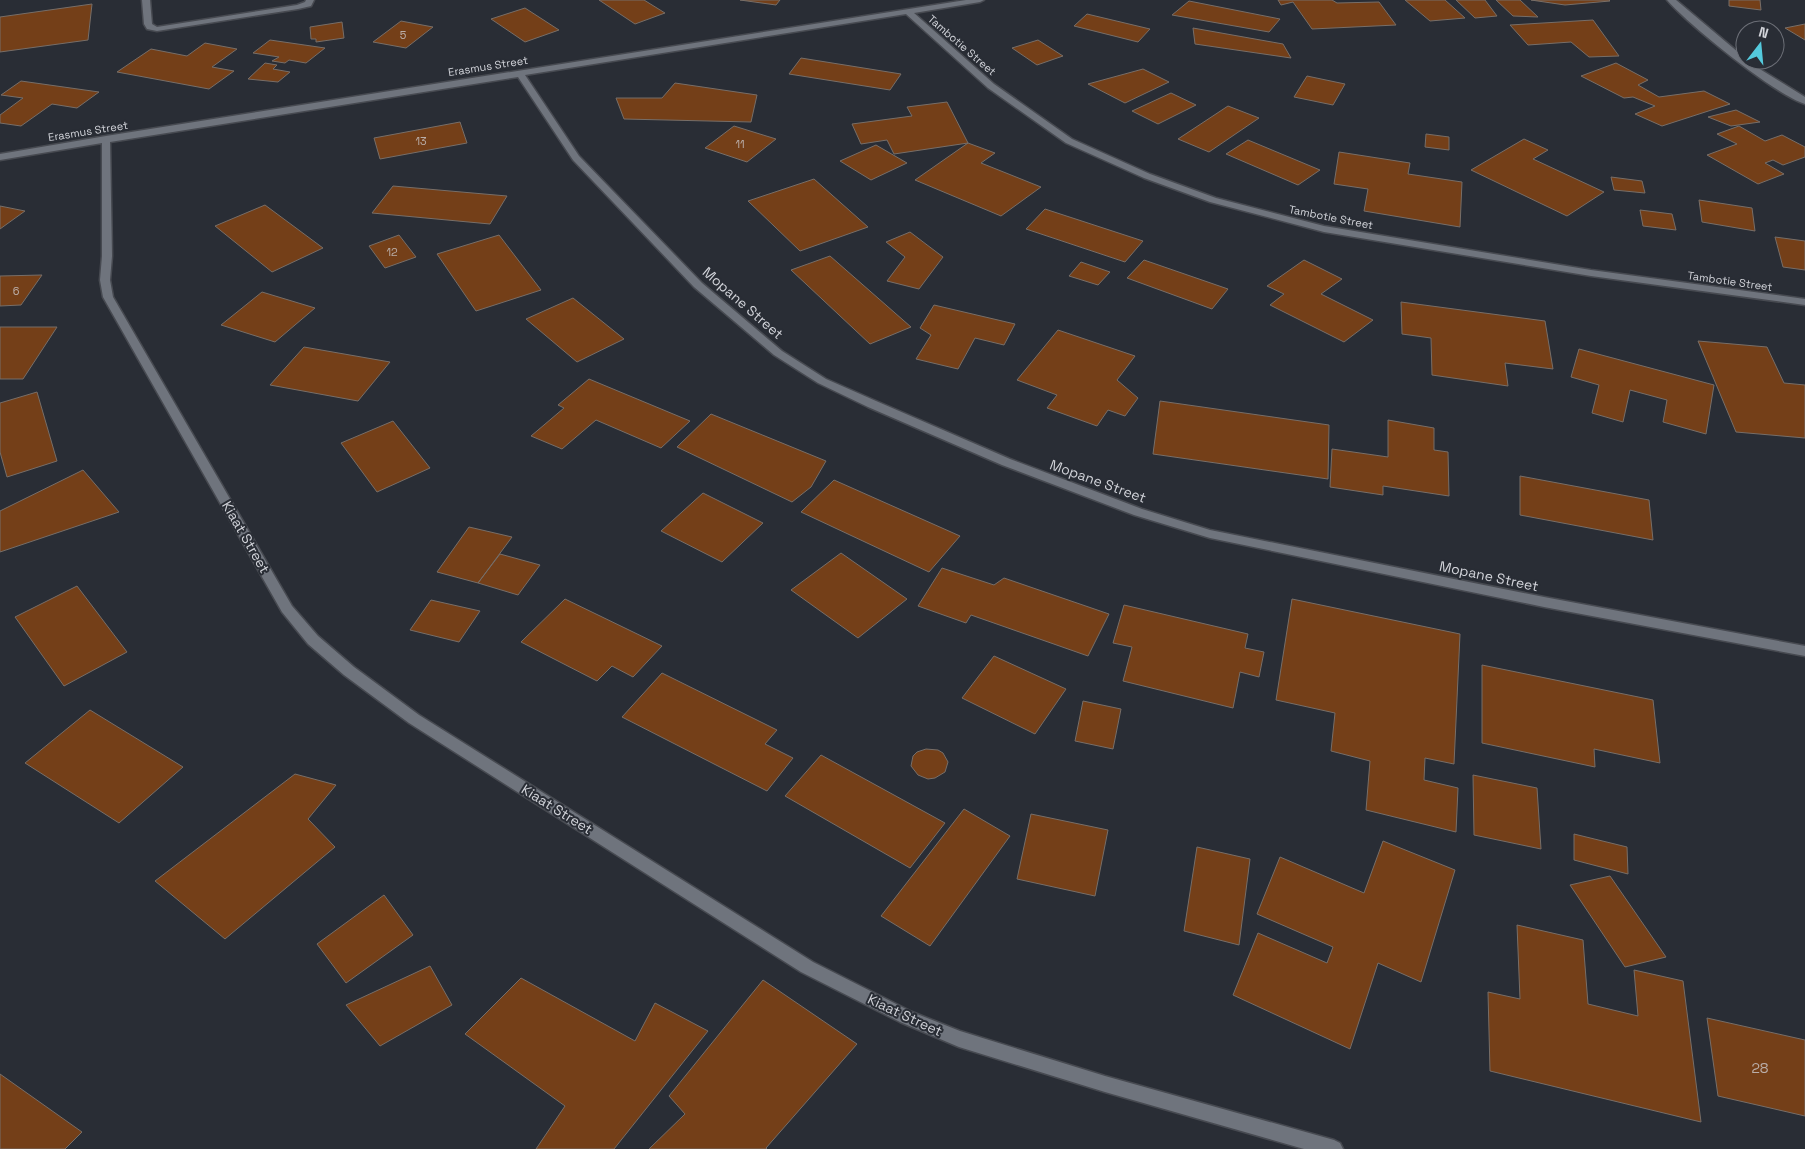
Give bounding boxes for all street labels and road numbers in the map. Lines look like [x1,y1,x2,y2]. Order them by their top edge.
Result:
street label: Tambotie Street [925,12,999,78]
street label: Erasmus Street [447,53,529,79]
street label: Erasmus Street [47,118,129,144]
street label: Tambotie Street [1288,202,1374,232]
street label: Mopane Street [699,263,787,343]
street label: Tambotie Street [1687,268,1773,294]
street label: Mopane Street [1047,455,1149,507]
street label: Kiaat Street [218,498,274,576]
street label: Mopane Street [1438,557,1540,595]
street label: Kiaat Street [518,780,596,838]
street label: Kiaat Street [865,990,945,1040]

